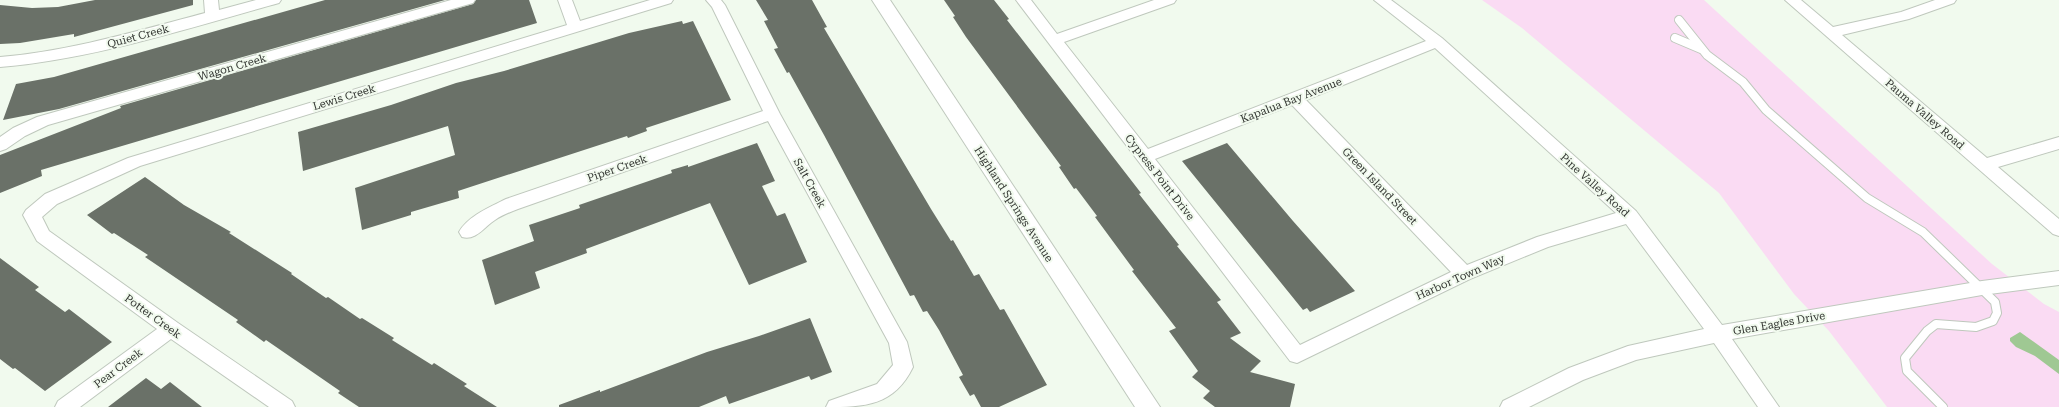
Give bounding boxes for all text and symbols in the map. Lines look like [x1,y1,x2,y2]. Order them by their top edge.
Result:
street label: Quiet Creek [106,22,170,51]
street label: Wagon Creek [196,51,268,83]
street label: Kapalua Bay Avenue [1239,75,1344,126]
street label: Pauma Valley Road [1883,77,1967,152]
street label: Lewis Creek [311,82,377,113]
street label: Cypress Point Drive [1122,132,1197,223]
street label: Highland Springs Avenue [971,144,1056,264]
street label: Green Island Street [1339,145,1420,228]
street label: Pine Valley Road [1557,151,1632,220]
street label: Piper Creek [585,152,649,185]
street label: Salt Creek [791,156,828,210]
street label: Harbor Town Way [1414,252,1507,303]
street label: Potter Creek [122,292,183,341]
street label: Glen Eagles Drive [1732,309,1826,338]
street label: Pear Creek [91,346,145,391]

